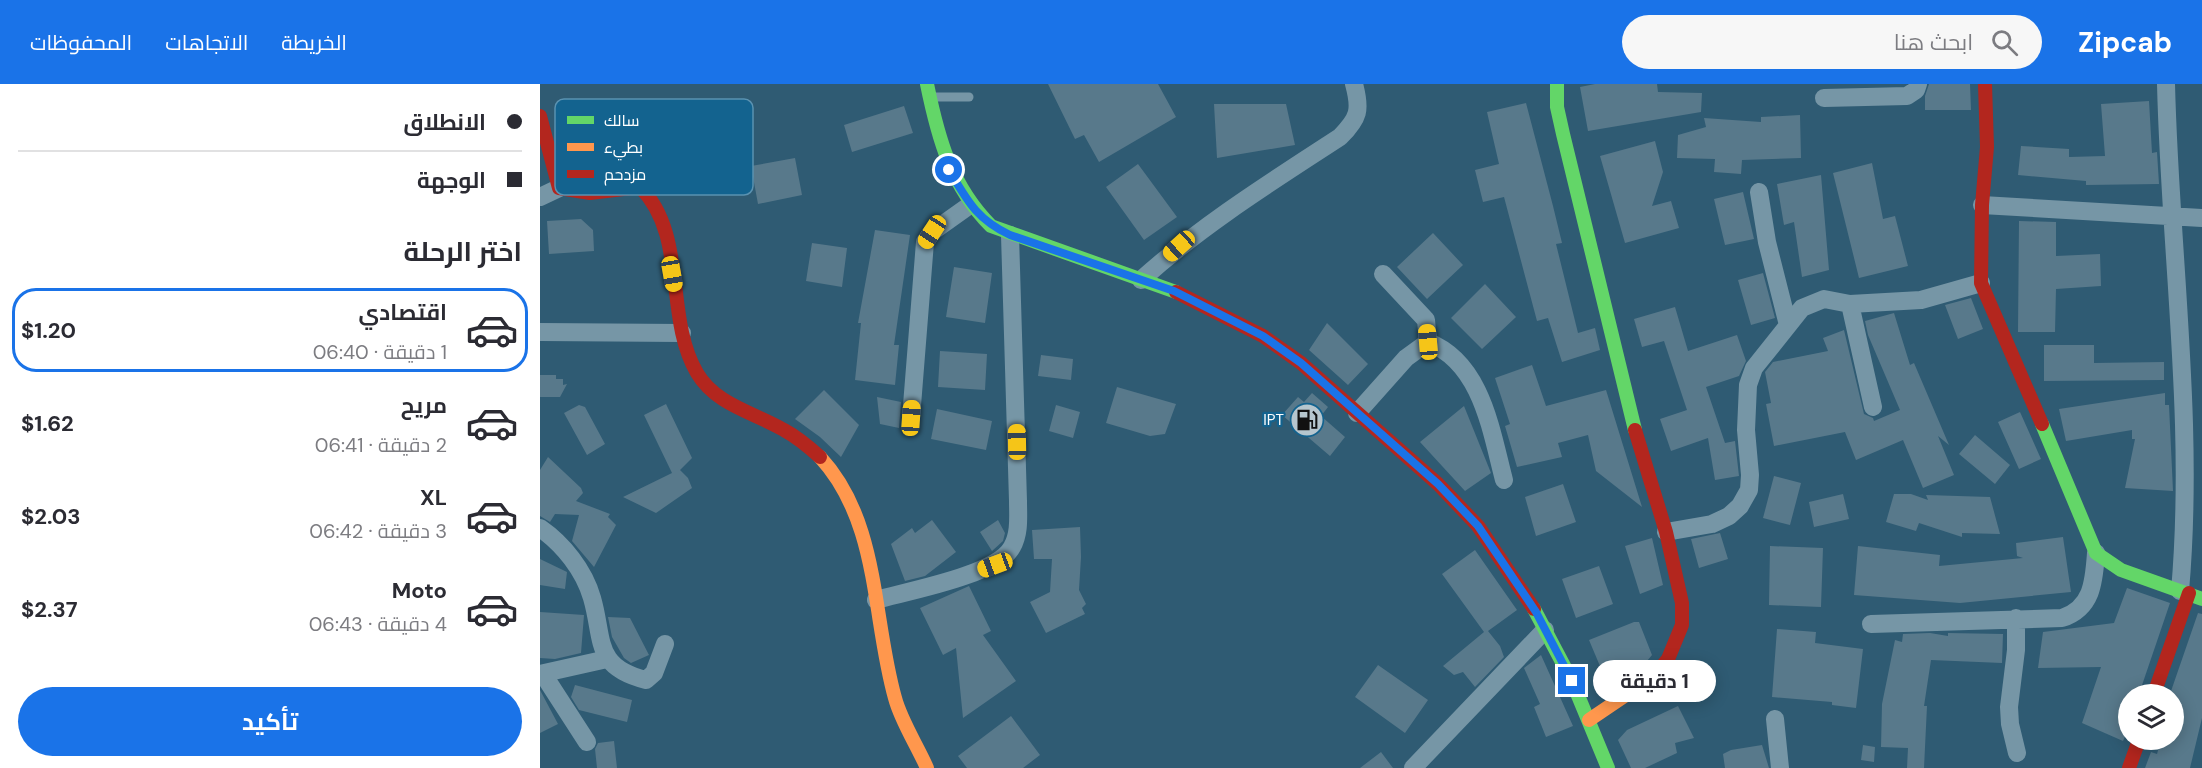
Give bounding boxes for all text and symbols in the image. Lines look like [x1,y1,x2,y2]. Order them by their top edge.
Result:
search box [1622,15,2042,69]
text: Zipcab [2078,24,2172,61]
icon: search [1988,26,2021,59]
text: ابحث هنا [1894,28,1973,57]
text: المحفوظات [30,29,132,57]
text: الاتجاهات [165,29,248,57]
text: الخريطة [281,29,347,57]
legend [555,99,753,195]
text: الانطلاق [403,108,486,137]
text: سالك [604,110,639,131]
text: بطيء [604,137,643,161]
route start [935,156,962,183]
text: مزدحم [604,164,646,186]
text: الوجهة [417,166,486,195]
car [915,212,949,252]
car [1160,227,1198,265]
text: اختر الرحلة [403,234,522,269]
car [660,255,684,293]
text: اقتصادي [358,298,447,327]
icon: car [465,303,519,357]
text: $1.20 [21,316,76,345]
car [1417,323,1439,361]
text: 1 دقيقة · 06:40 [313,339,447,365]
text: مريح [401,391,447,420]
icon: car [465,396,519,450]
car [901,399,921,437]
fuel station icon: IPT [1289,402,1325,438]
text: $1.62 [21,409,74,438]
place label: IPT [1263,410,1284,430]
car [1008,424,1026,460]
text: 2 دقيقة · 06:41 [315,432,447,458]
text: XL [420,483,447,512]
icon: car [465,489,519,543]
text: $2.03 [21,502,80,531]
text: 3 دقيقة · 06:42 [309,518,447,544]
car [975,550,1015,580]
text: Moto [392,576,447,605]
icon: car [465,582,519,636]
text: $2.37 [21,595,77,624]
text: 4 دقيقة · 06:43 [309,611,447,637]
callout: 1 دقيقة [1593,660,1716,702]
route end [1558,667,1585,694]
text: 1 دقيقة [1620,668,1689,694]
map controls [2118,684,2184,750]
button: layers [2118,684,2184,750]
button: تأكيد [18,687,522,756]

